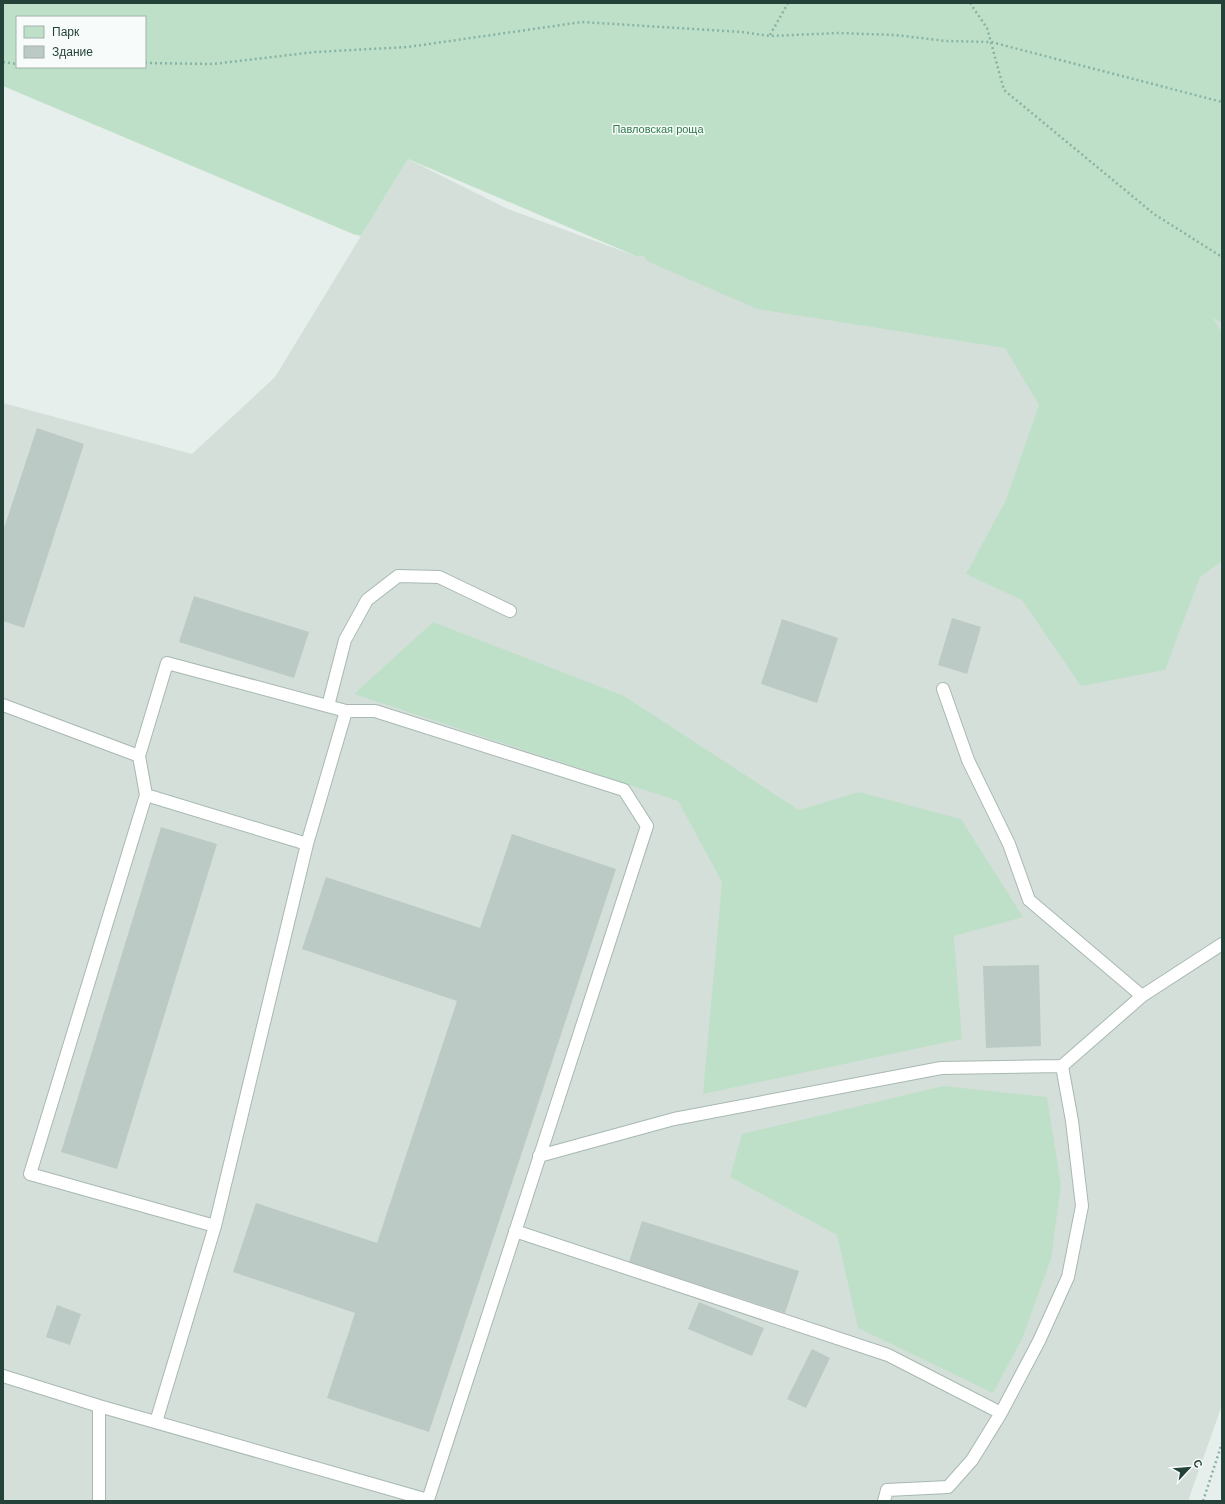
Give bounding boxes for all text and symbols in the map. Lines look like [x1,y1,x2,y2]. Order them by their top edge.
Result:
legend [16,16,146,68]
text: Парк [52,25,80,39]
text: Здание [52,45,93,59]
park label: Павловская роща [612,123,704,135]
north arrow [1169,1448,1209,1488]
text: С [1191,1457,1205,1470]

